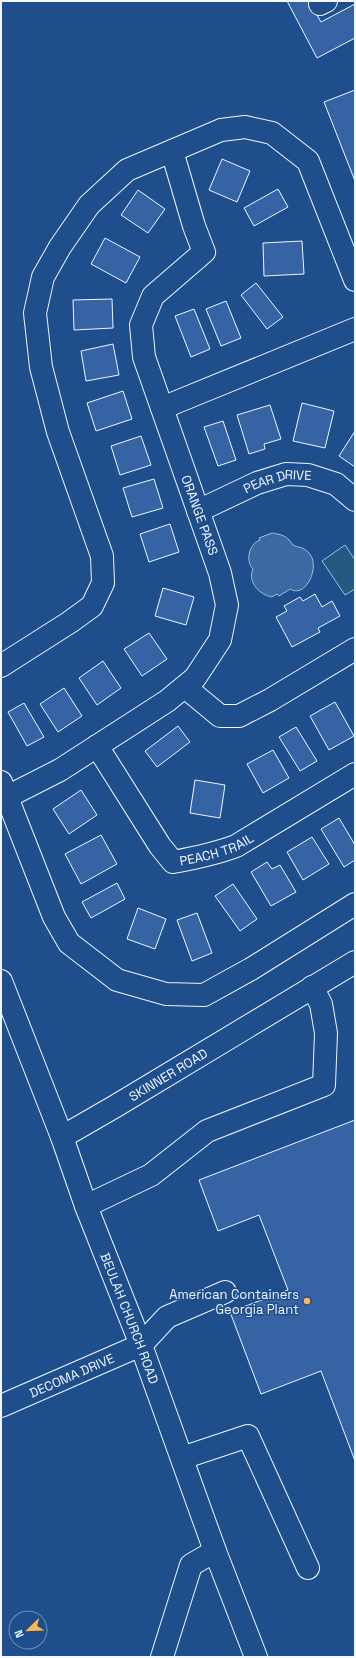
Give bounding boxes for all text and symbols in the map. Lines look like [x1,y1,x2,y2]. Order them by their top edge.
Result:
street label: PEAR DRIVE [241,466,312,497]
street label: ORANGE PASS [177,473,222,558]
street label: PEACH TRAIL [178,829,257,870]
street label: SKINNER ROAD [126,1045,211,1105]
street label: BEULAH CHURCH ROAD [96,1250,162,1386]
place label: American Containers Georgia Plant [169,1286,299,1318]
marker: American Containers Georgia Plant [302,1296,312,1306]
street label: DECOMA DRIVE [27,1350,117,1402]
north arrow [8,1610,48,1650]
text: N [11,1628,27,1640]

